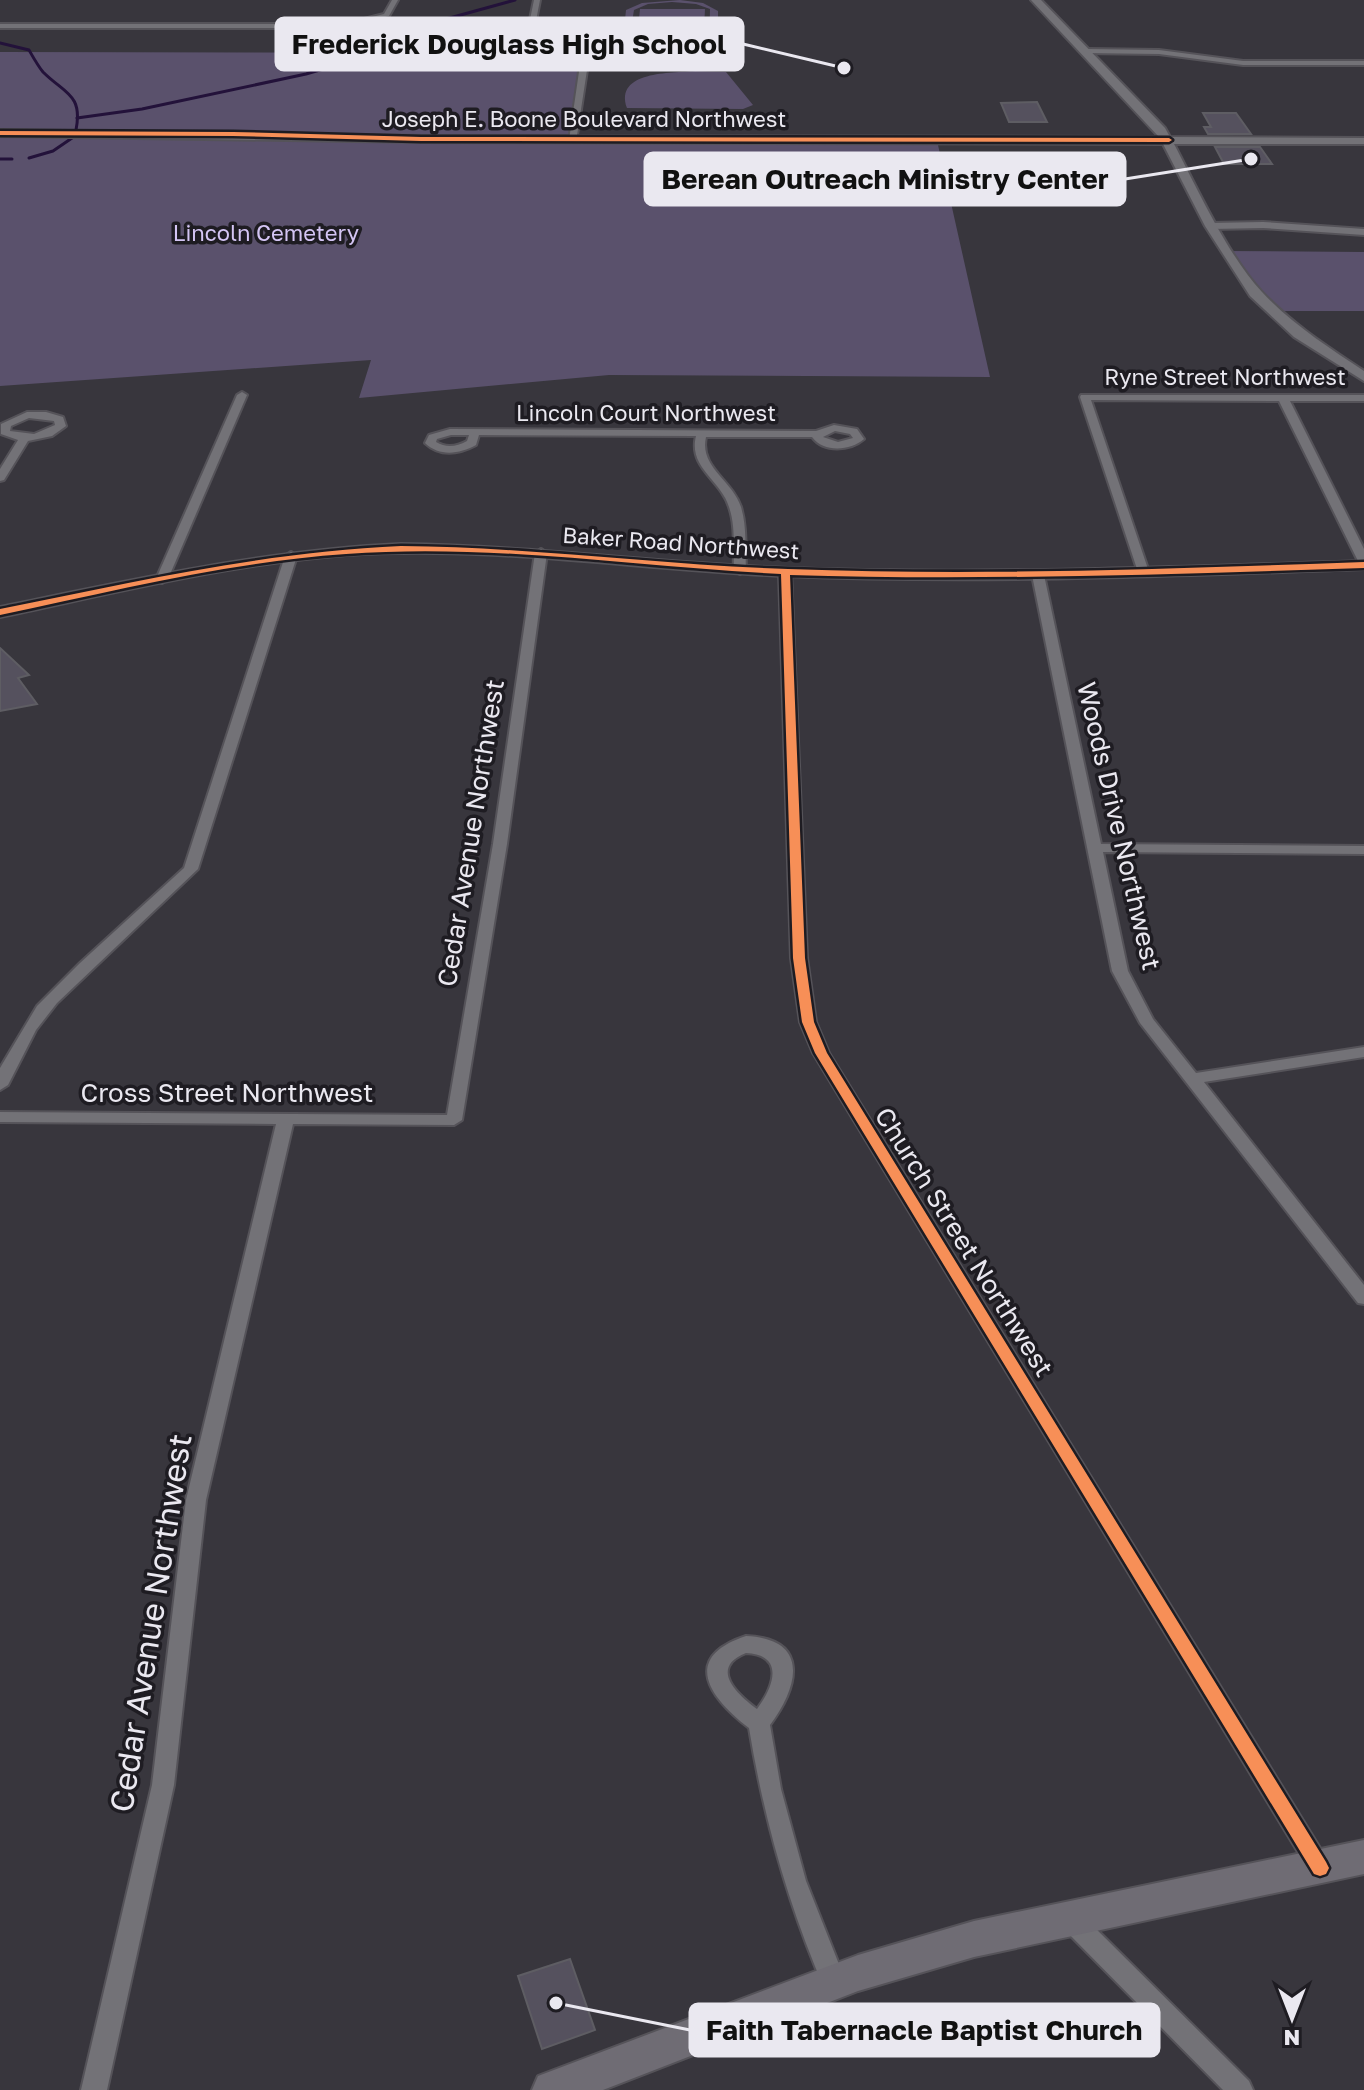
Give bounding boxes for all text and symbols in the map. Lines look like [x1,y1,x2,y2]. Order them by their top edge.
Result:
callout: Frederick Douglass High School [276,18,743,70]
text: Frederick Douglass High School [292,27,726,60]
street label: Joseph E. Boone Boulevard Northwest [382,105,786,132]
callout: Berean Outreach Ministry Center [645,153,1125,205]
text: Berean Outreach Ministry Center [661,162,1109,195]
park label: Lincoln Cemetery [173,219,359,246]
street label: Ryne Street Northwest [1104,363,1346,390]
street label: Lincoln Court Northwest [516,399,776,426]
street label: Baker Road Northwest [562,521,800,564]
street label: Cedar Avenue Northwest [431,677,510,989]
street label: Woods Drive Northwest [1071,679,1168,973]
street label: Cross Street Northwest [81,1077,373,1108]
street label: Church Street Northwest [869,1101,1060,1382]
street label: Cedar Avenue Northwest [101,1431,199,1815]
north arrow [1252,1978,1332,2058]
callout: Faith Tabernacle Baptist Church [690,2004,1159,2056]
text: Faith Tabernacle Baptist Church [706,2013,1142,2046]
text: N [1284,2025,1300,2052]

